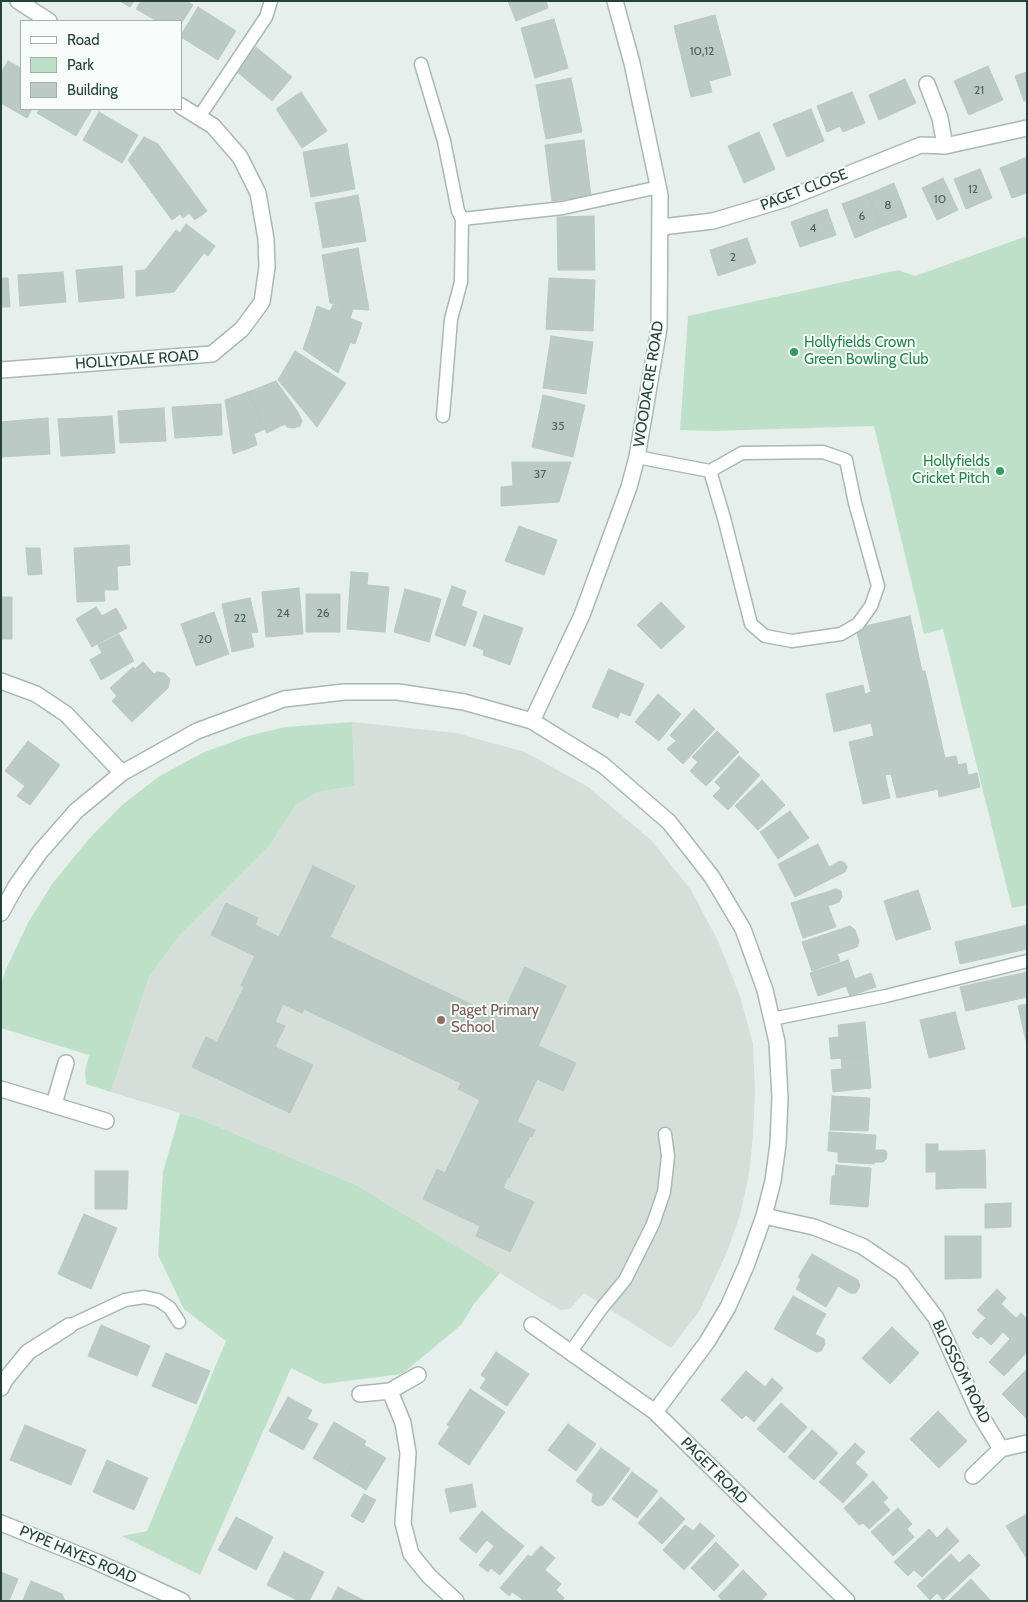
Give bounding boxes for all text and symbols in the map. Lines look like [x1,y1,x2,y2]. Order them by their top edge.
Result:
legend [20,20,182,110]
text: Road [67,31,100,49]
house number: 10,12 [690,44,714,58]
text: Park [67,56,94,74]
text: Building [67,81,118,99]
house number: 21 [974,83,984,97]
street label: PAGET CLOSE [758,165,850,215]
house number: 12 [968,182,978,196]
house number: 10 [934,192,946,206]
house number: 8 [884,198,892,212]
house number: 6 [859,209,865,223]
house number: 4 [810,221,816,235]
house number: 2 [730,250,736,264]
street label: WOODACRE ROAD [630,320,668,448]
place label: Hollyfields Crown Green Bowling Club [804,334,929,369]
marker: Hollyfields Crown Green Bowling Club [788,346,800,358]
street label: HOLLYDALE ROAD [75,347,199,373]
house number: 35 [552,419,564,433]
place label: Hollyfields Cricket Pitch [912,453,990,488]
marker: Hollyfields Cricket Pitch [994,465,1006,477]
house number: 37 [534,467,546,481]
house number: 24 [276,606,290,620]
house number: 26 [316,606,330,620]
house number: 22 [234,611,246,625]
house number: 20 [198,632,212,646]
place label: Paget Primary School [451,1002,539,1037]
marker: Paget Primary School [435,1014,447,1026]
street label: BLOSSOM ROAD [928,1317,994,1427]
street label: PAGET ROAD [677,1434,751,1508]
street label: PYPE HAYES ROAD [17,1522,139,1588]

